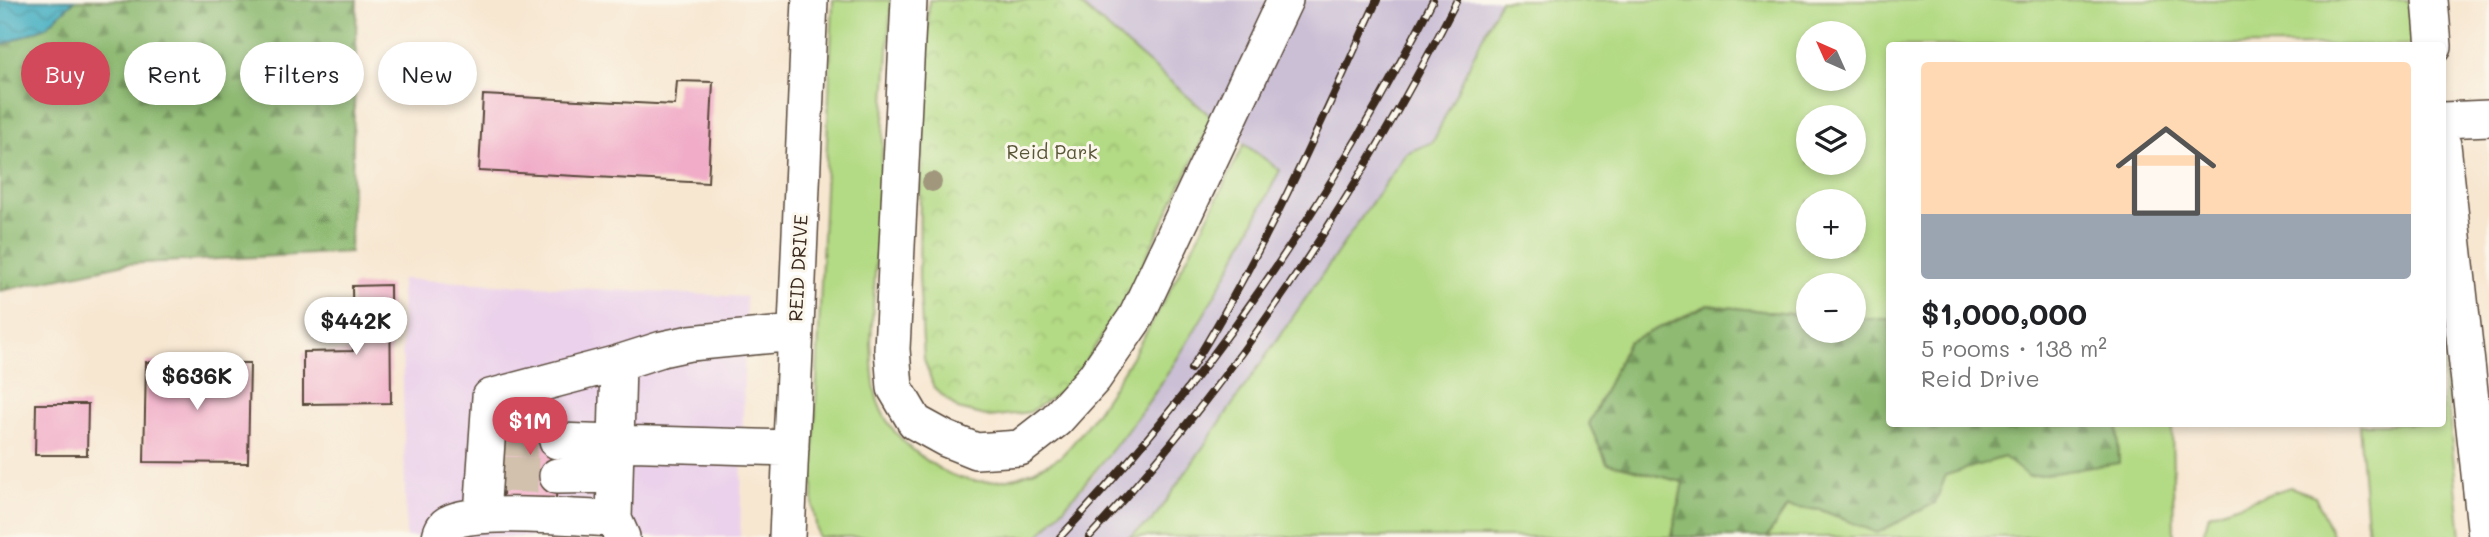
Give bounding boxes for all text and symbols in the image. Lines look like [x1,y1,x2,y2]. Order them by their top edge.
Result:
north arrow [1796,21,1866,91]
map controls [1796,21,1866,343]
chip: Buy [21,42,110,105]
chip: Rent [124,42,226,105]
chip: Filters [240,42,364,105]
chip: New [378,42,477,105]
button: layers [1796,105,1866,175]
icon: home [2103,108,2229,234]
park label: Reid Park [1007,139,1097,164]
button: + [1796,189,1866,259]
street label: REID DRIVE [782,214,813,322]
button: − [1796,273,1866,343]
text: $1,000,000 [1921,293,2087,333]
pin: $442K [307,298,405,357]
text: $442K [320,305,392,335]
text: 5 rooms · 138 m² [1921,333,2107,363]
pin: $636K [148,352,246,412]
text: $636K [162,360,232,390]
text: Reid Drive [1921,363,2040,393]
pin: $1M [496,398,564,457]
text: $1M [508,405,552,435]

